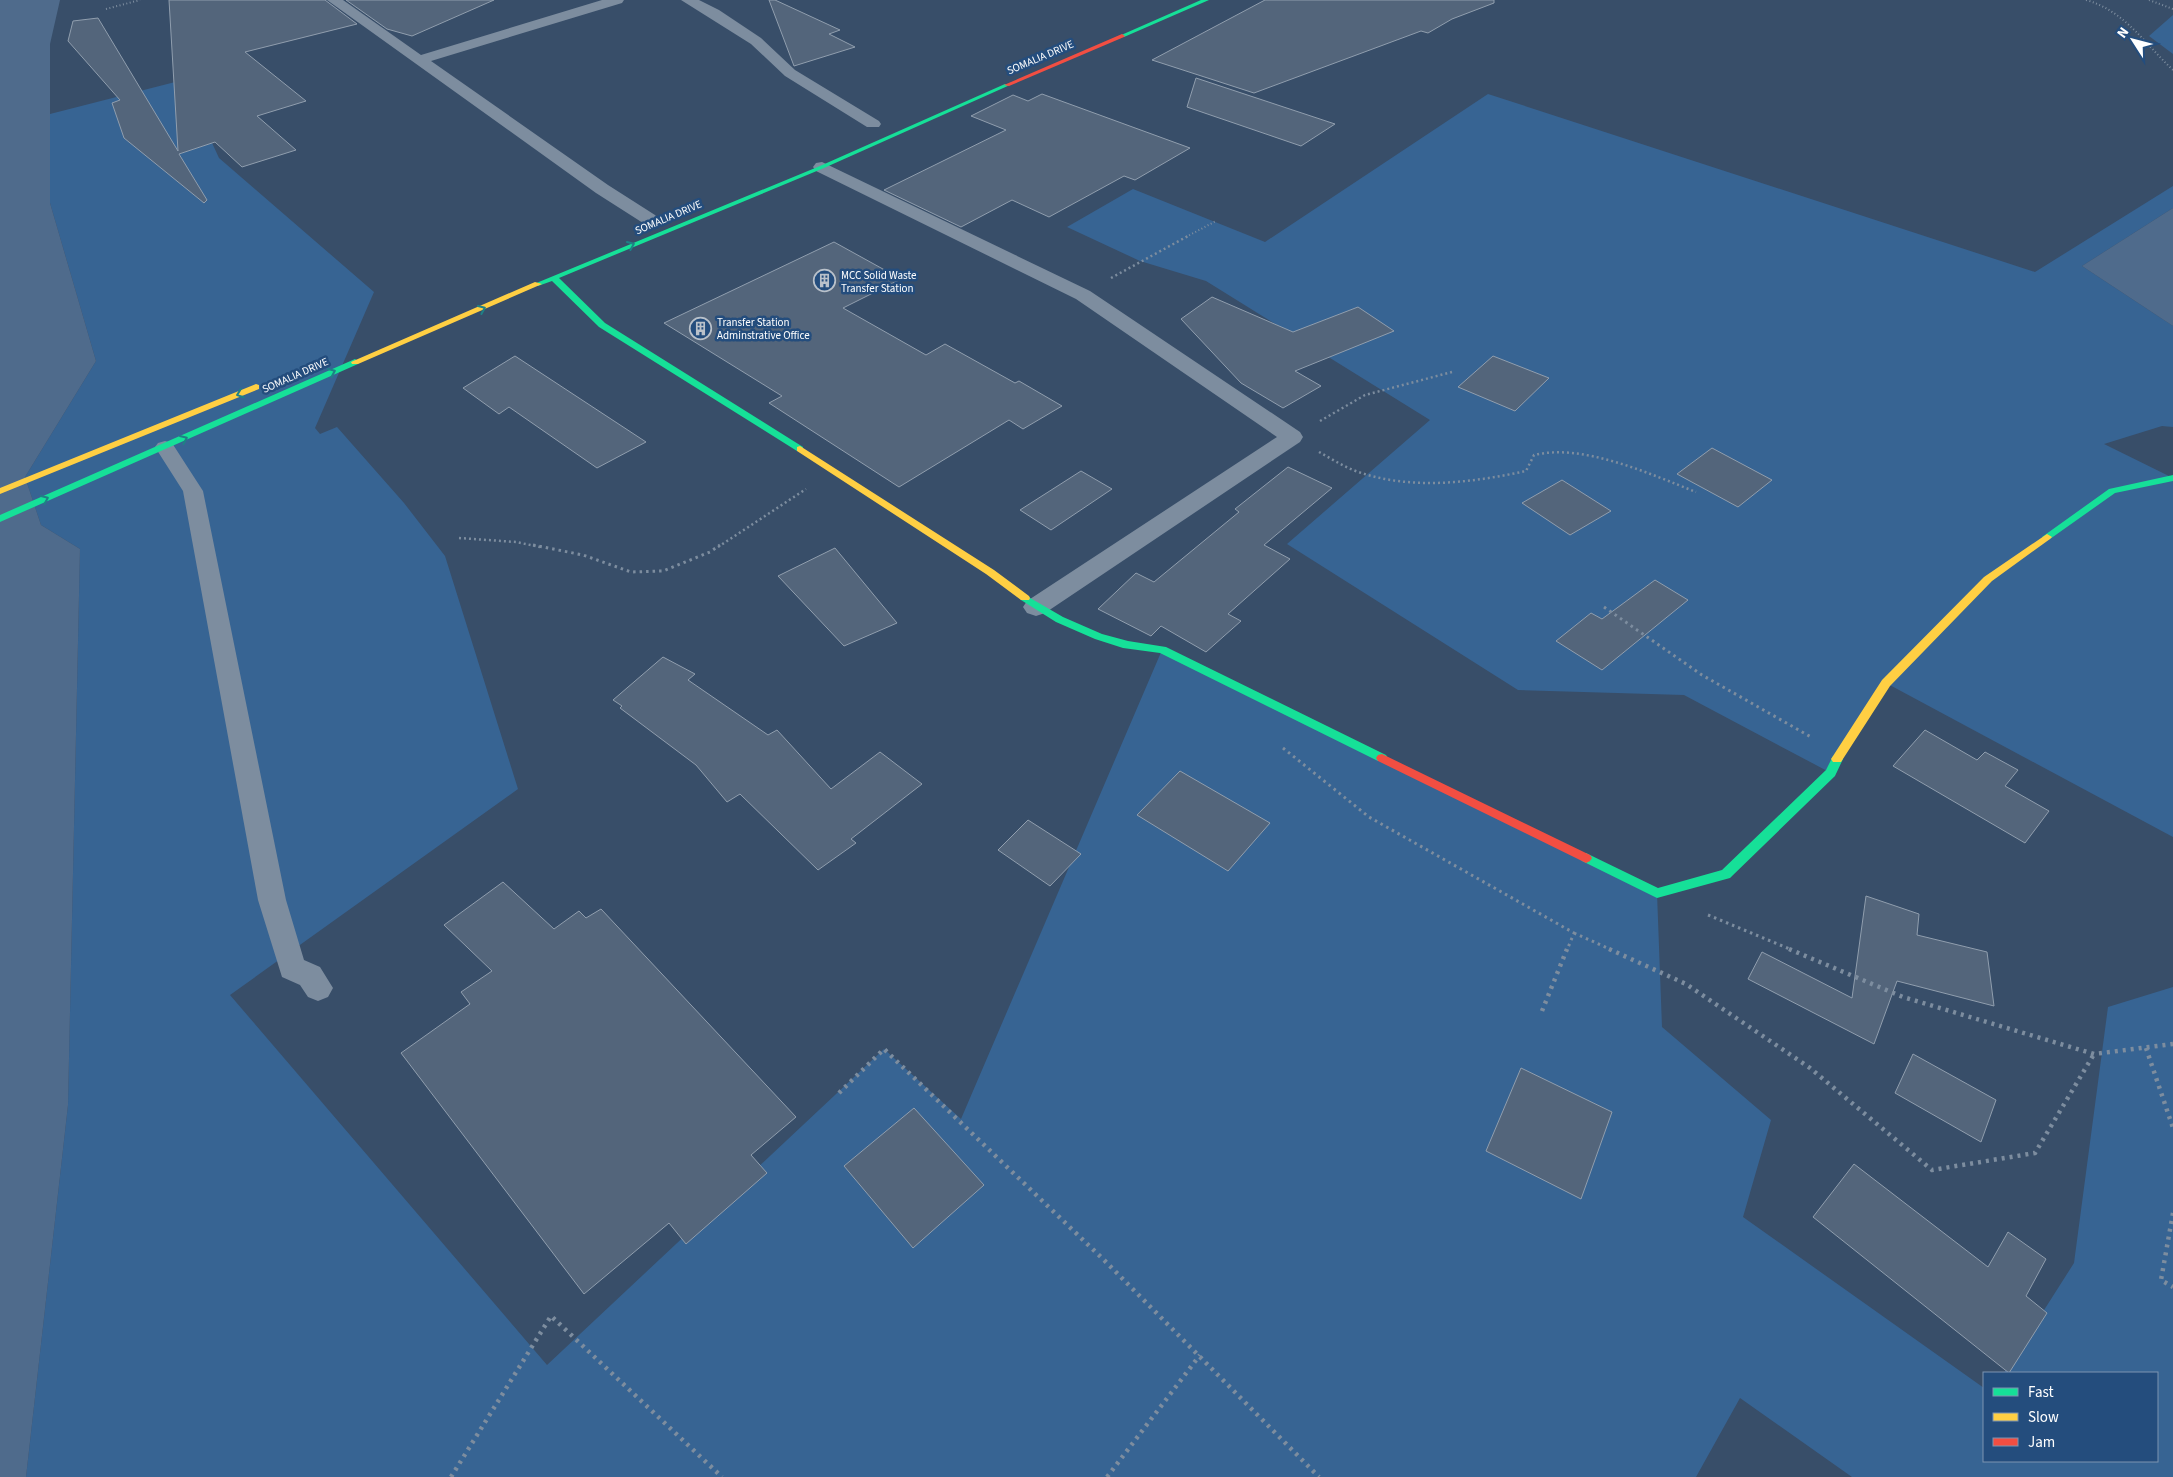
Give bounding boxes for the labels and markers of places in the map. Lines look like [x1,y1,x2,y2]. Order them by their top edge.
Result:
place label: MCC Solid Waste Transfer Station [841,268,917,296]
building icon: MCC Solid Waste Transfer Station [813,269,837,293]
place label: Transfer Station Adminstrative Office [717,315,810,343]
building icon: Transfer Station Adminstrative Office [689,316,713,340]

